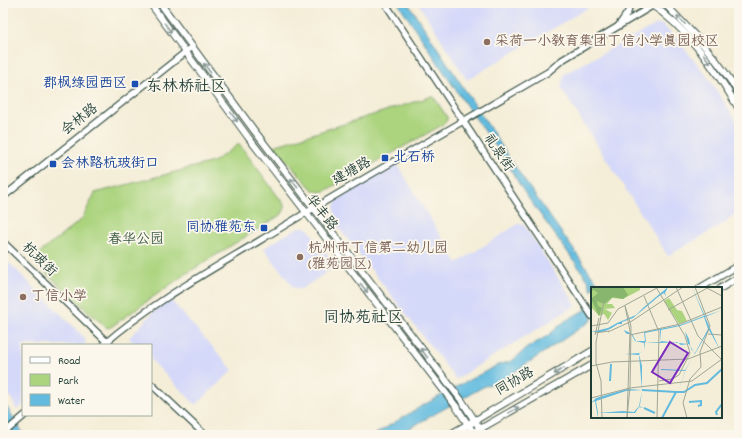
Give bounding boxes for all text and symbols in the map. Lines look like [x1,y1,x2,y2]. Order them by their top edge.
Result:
one-way arrow [676,15,686,25]
one-way arrow [164,22,172,33]
place label: 采荷一小教育集团丁信小学真园校区 [495,32,719,52]
marker: 采荷一小教育集团丁信小学真园校区 [482,37,492,47]
one-way arrow [702,54,711,65]
one-way arrow [203,63,211,74]
place label: 郡枫绿园西区 [43,74,127,94]
district label: 东林桥社区 [146,76,226,99]
marker: 郡枫绿园西区 [130,79,140,89]
street label: 会林路 [57,99,103,141]
one-way arrow [229,112,238,123]
street label: 礼泉街 [478,130,518,176]
place label: 北石桥 [393,148,435,168]
street label: 建塘路 [329,153,375,191]
marker: 北石桥 [380,153,390,163]
place label: 会林路杭玻街口 [61,154,159,174]
marker: 会林路杭玻街口 [48,159,58,169]
one-way arrow [290,177,298,188]
street label: 华丰路 [300,190,342,236]
place label: 同协雅苑东 [186,218,256,238]
marker: 同协雅苑东 [259,223,269,233]
park label: 春华公园 [108,230,164,250]
street label: 杭玻街 [17,238,61,282]
place label: 杭州市丁信第二幼儿园 (雅苑园区) [308,239,448,275]
marker: 杭州市丁信第二幼儿园 (雅苑园区) [295,252,305,262]
one-way arrow [359,282,368,293]
place label: 丁信小学 [31,287,87,307]
inset map [591,287,722,418]
marker: 丁信小学 [18,292,28,302]
district label: 同协苑社区 [323,307,403,330]
legend [22,344,152,416]
one-way arrow [420,348,428,359]
text: Road [58,353,80,370]
street label: 同协路 [492,363,538,401]
one-way arrow [553,368,565,376]
text: Park [58,373,79,390]
text: Water [58,393,85,410]
one-way arrow [508,405,520,413]

